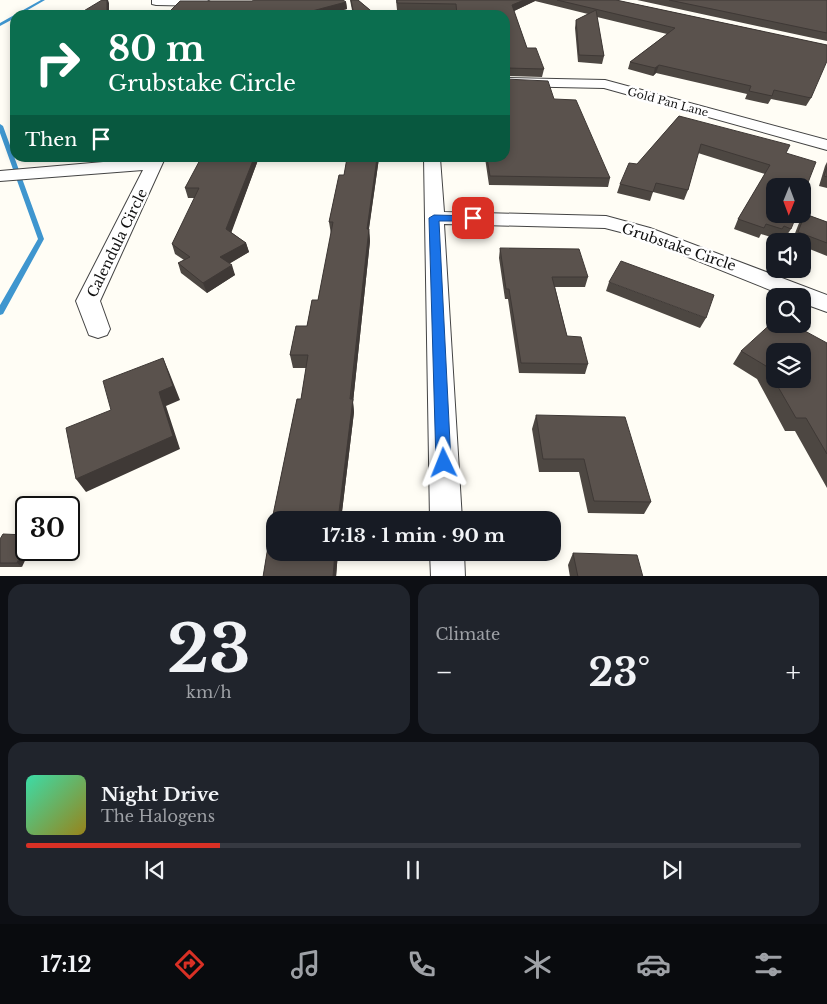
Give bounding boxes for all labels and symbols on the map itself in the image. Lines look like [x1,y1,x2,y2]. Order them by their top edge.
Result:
street label: Gold Pan Lane [626,84,710,120]
north arrow [766,178,811,222]
street label: Calendula Circle [83,186,151,300]
pin [452,197,494,239]
street label: Grubstake Circle [620,219,738,275]
position arrow [417,436,469,488]
speed limit sign: 30 [15,496,80,561]

